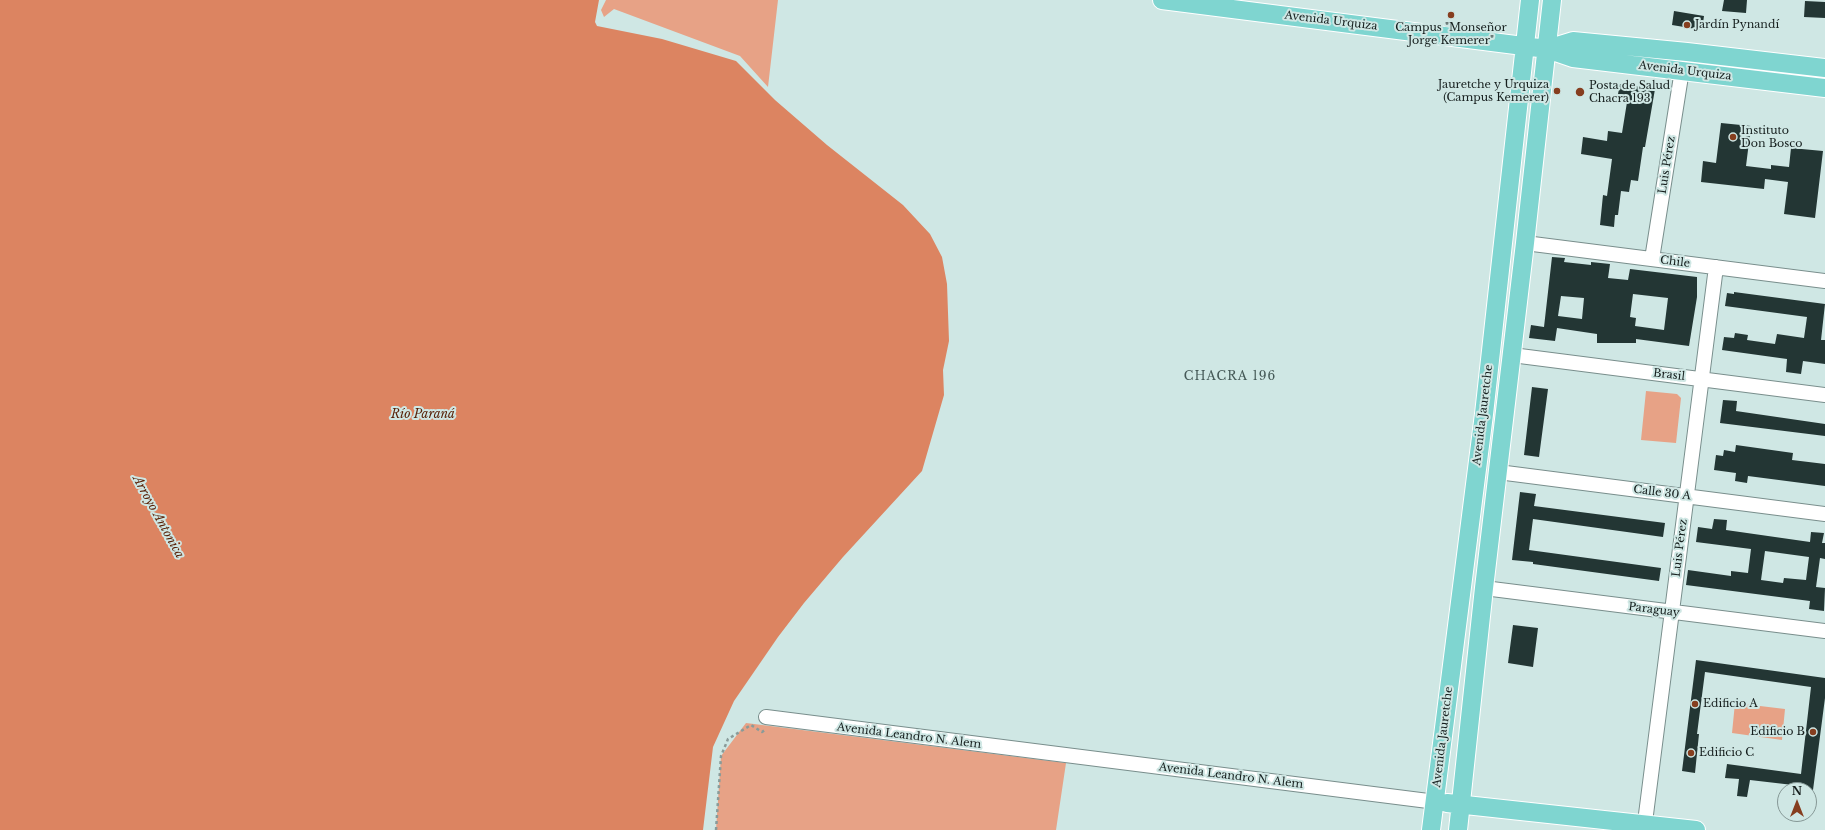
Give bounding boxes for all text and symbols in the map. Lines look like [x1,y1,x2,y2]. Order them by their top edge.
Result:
street label: Avenida Urquiza [1284,9,1378,33]
marker: Campus "Monseñor Jorge Kemerer" [1446,10,1456,20]
place label: Jardín Pynandí [1695,18,1779,32]
marker: Jardín Pynandí [1682,20,1692,30]
place label: Campus "Monseñor Jorge Kemerer" [1395,21,1507,47]
street label: Avenida Urquiza [1638,59,1732,83]
place label: Jauretche y Urquiza (Campus Kemerer) [1438,78,1549,104]
place label: Posta de Salud Chacra 193 [1589,79,1670,105]
marker: Jauretche y Urquiza (Campus Kemerer) [1552,86,1562,96]
marker: Posta de Salud Chacra 193 [1574,86,1586,98]
place label: Instituto Don Bosco [1741,124,1802,150]
marker: Instituto Don Bosco [1728,132,1738,142]
street label: Luis Pérez [1656,135,1678,195]
street label: Chile [1659,254,1691,270]
street label: Avenida Jauretche [1470,364,1496,466]
street label: Brasil [1652,366,1686,384]
district label: CHACRA 196 [1184,370,1276,384]
water label: Río Paraná [391,408,455,422]
water label: Arroyo Antonica [129,473,187,561]
street label: Calle 30 A [1633,483,1691,503]
street label: Luis Pérez [1670,518,1690,578]
street label: Paraguay [1628,600,1680,620]
street label: Avenida Jauretche [1430,686,1456,788]
place label: Edificio A [1703,697,1758,711]
marker: Edificio A [1690,699,1700,709]
street label: Avenida Leandro N. Alem [836,721,982,751]
place label: Edificio B [1750,725,1805,739]
marker: Edificio B [1808,727,1818,737]
place label: Edificio C [1699,746,1754,760]
marker: Edificio C [1686,748,1696,758]
street label: Avenida Leandro N. Alem [1158,761,1304,791]
north arrow [1777,782,1817,822]
text: N [1792,784,1802,798]

